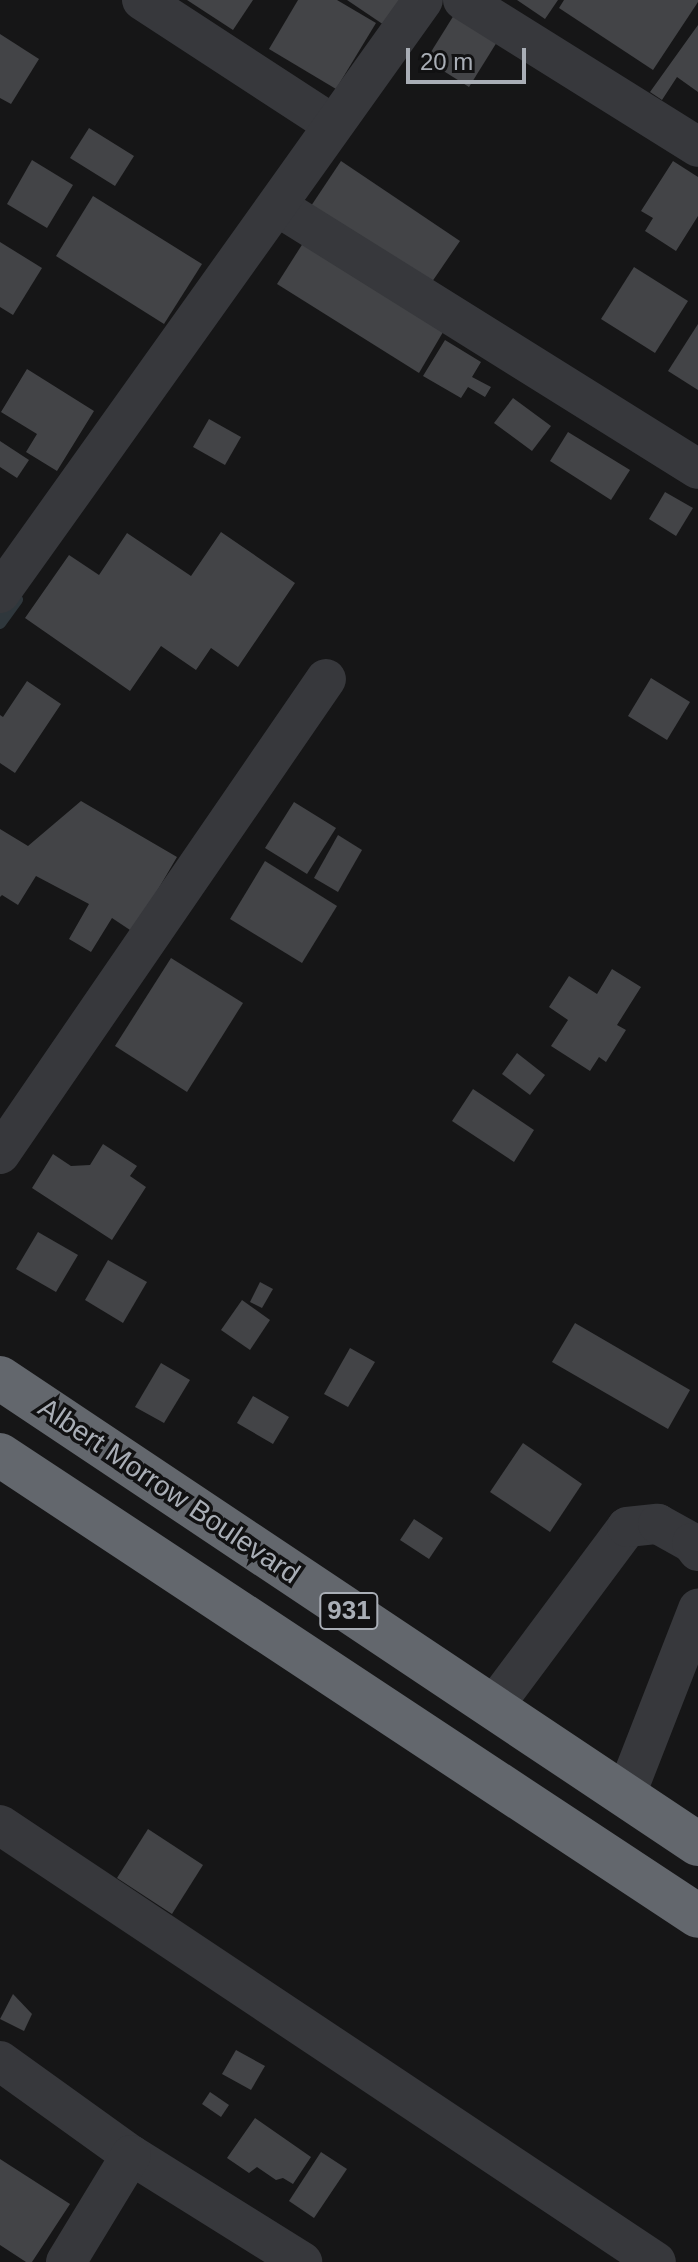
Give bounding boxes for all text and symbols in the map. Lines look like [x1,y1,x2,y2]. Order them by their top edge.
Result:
scale bar [410,32,530,82]
text: 20 m [420,48,473,75]
street label: Albert Morrow Boulevard [32,1391,306,1591]
road number: 931 [319,1589,379,1633]

